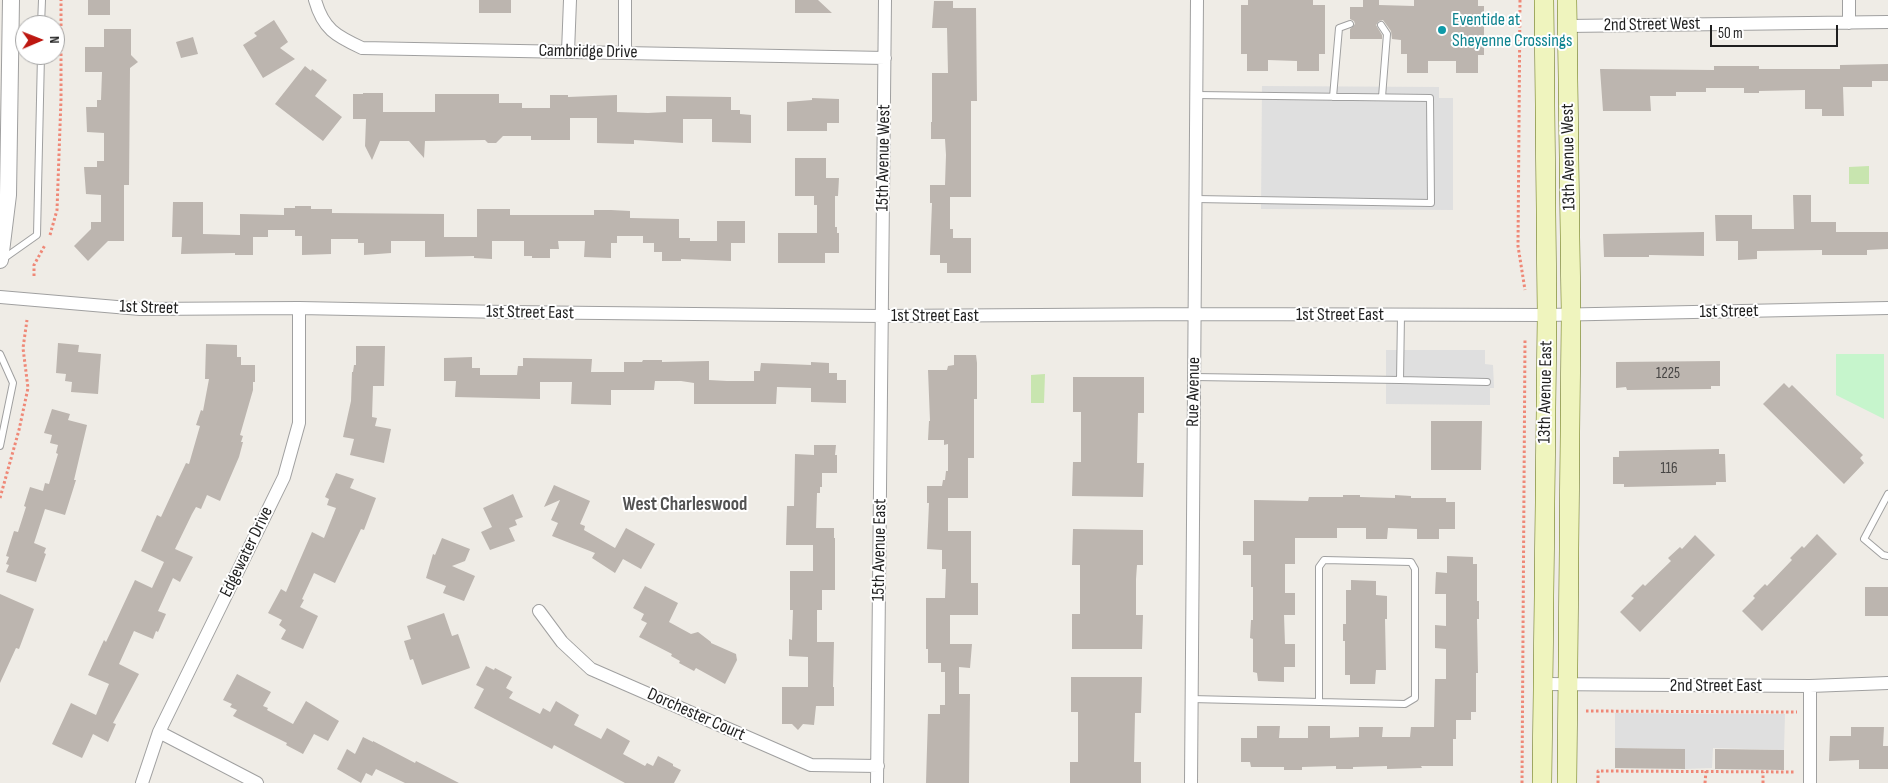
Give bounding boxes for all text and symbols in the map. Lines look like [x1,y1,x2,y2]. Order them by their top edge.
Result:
place label: Eventide at Sheyenne Crossings [1452,9,1572,52]
street label: 2nd Street West [1603,13,1701,37]
north arrow [15,15,65,65]
scale bar [1713,15,1840,47]
marker: Eventide at Sheyenne Crossings [1436,24,1448,36]
text: 50 m [1718,24,1743,43]
text: N [46,36,63,44]
street label: Cambridge Drive [538,40,638,64]
street label: 13th Avenue West [1557,103,1581,211]
street label: 15th Avenue West [872,104,896,212]
street label: 1st Street [119,296,179,320]
street label: 1st Street East [486,301,574,325]
street label: 1st Street [1699,301,1759,323]
street label: 1st Street East [1296,304,1384,326]
street label: 1st Street East [891,305,979,327]
street label: 13th Avenue East [1534,340,1558,444]
street label: Rue Avenue [1183,357,1205,427]
house number: 1225 [1656,365,1680,383]
house number: 116 [1660,460,1678,478]
district label: West Charleswood [623,494,747,516]
street label: 15th Avenue East [868,499,892,601]
street label: Edgewater Drive [216,503,278,601]
street label: 2nd Street East [1670,675,1762,697]
street label: Dorchester Court [644,684,748,746]

